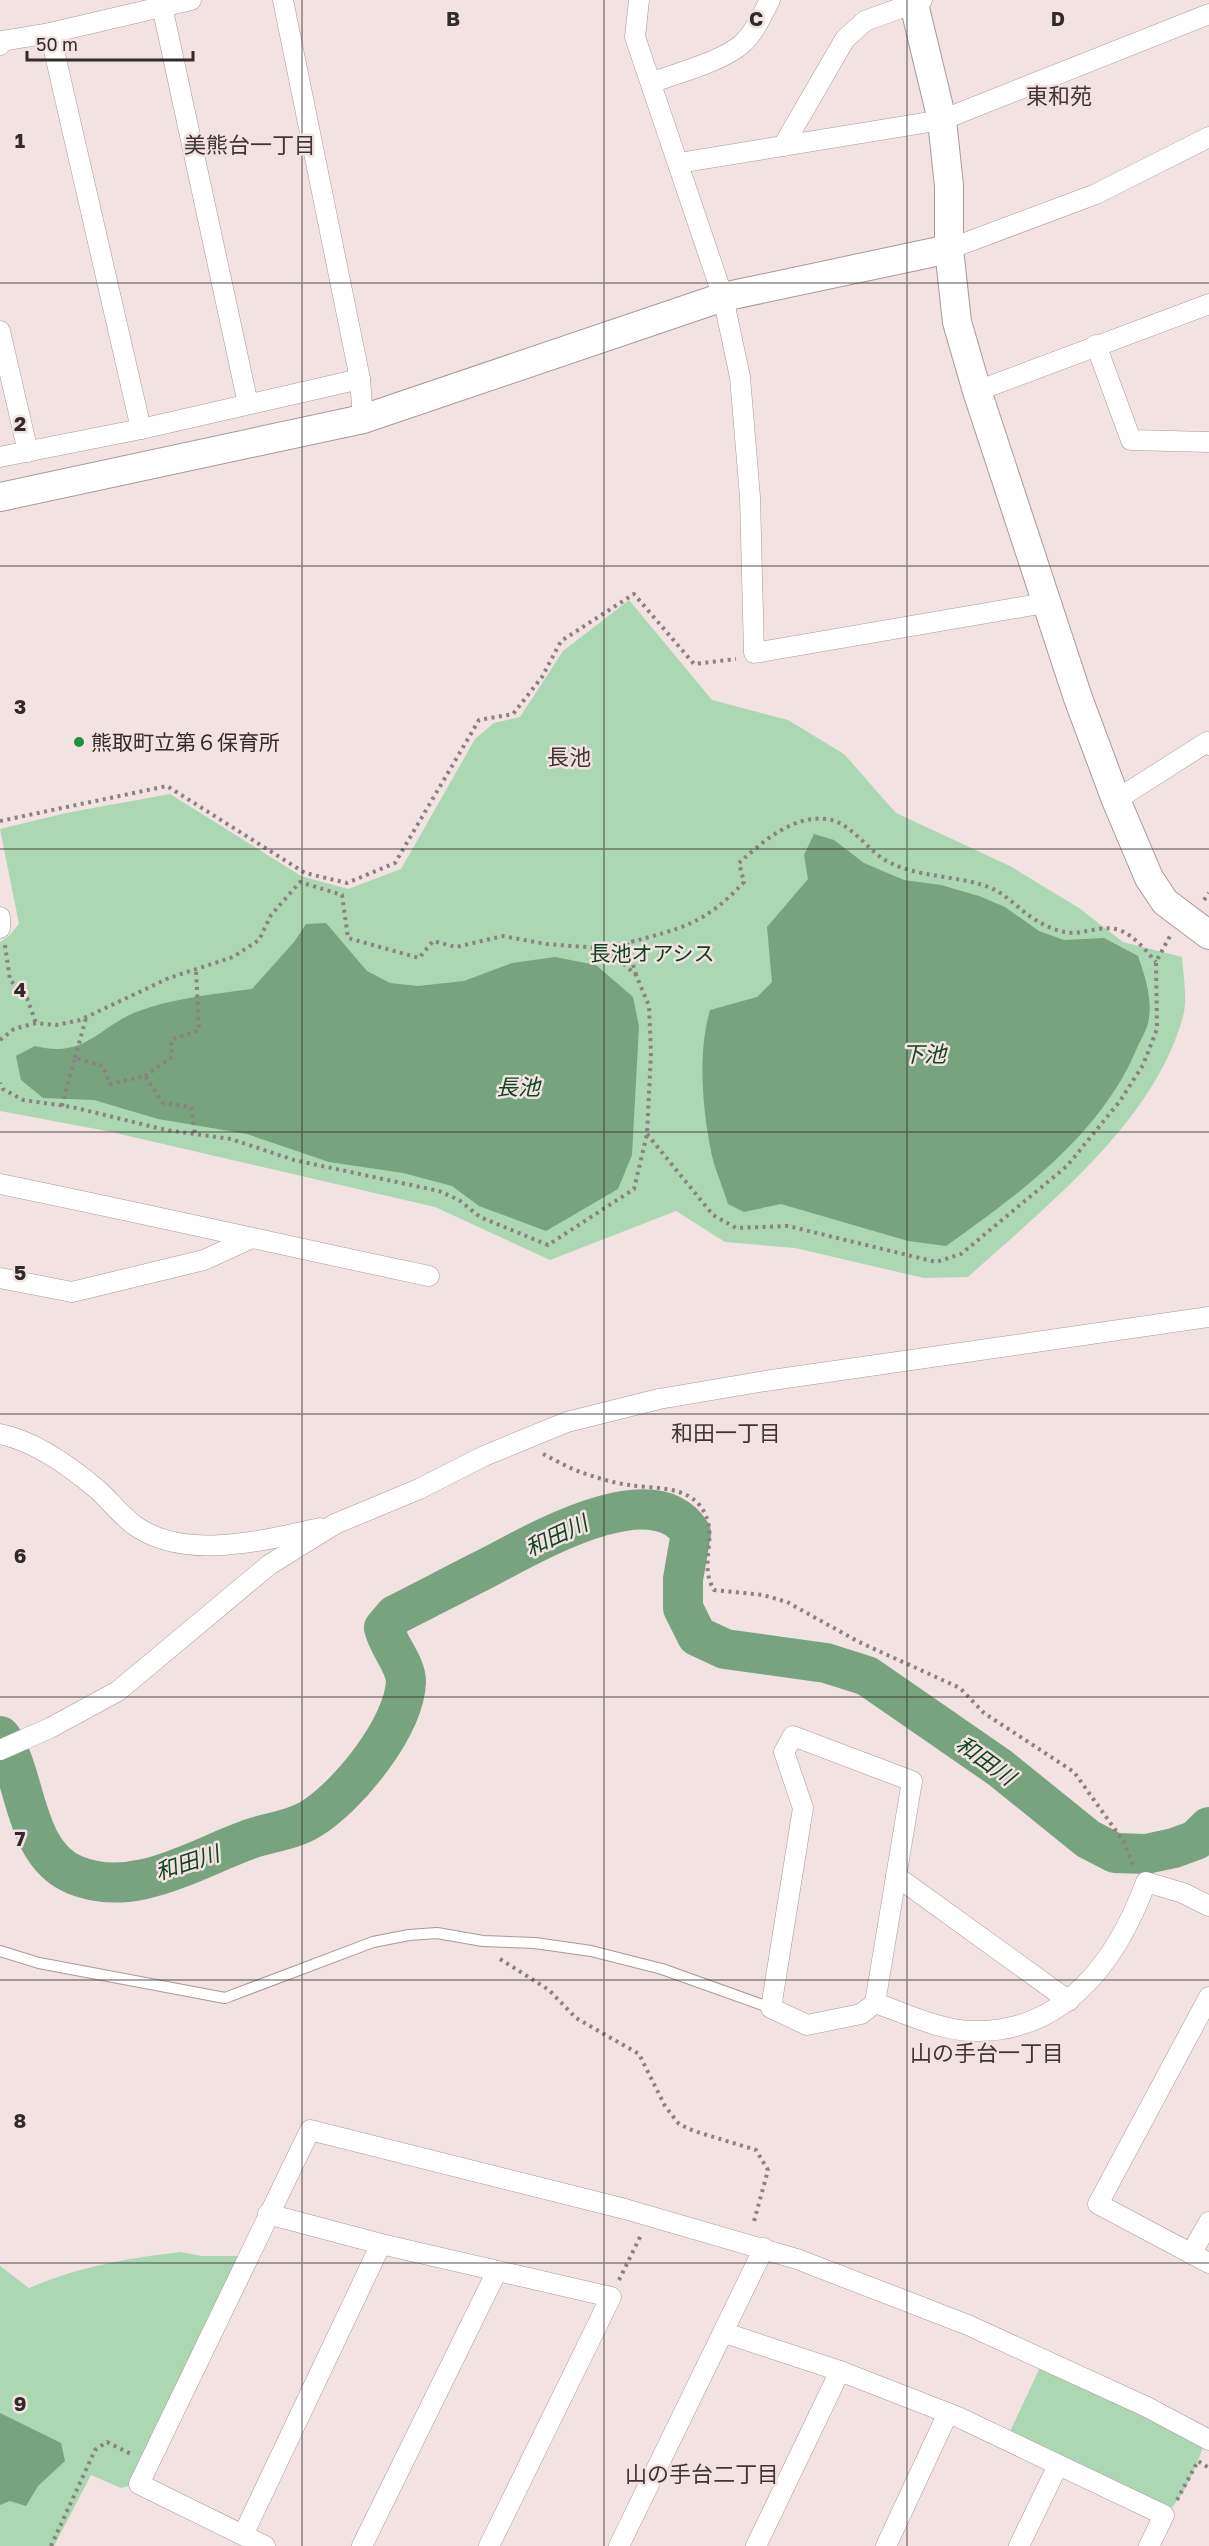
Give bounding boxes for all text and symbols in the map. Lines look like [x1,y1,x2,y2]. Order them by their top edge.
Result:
text: B [446,6,460,30]
text: C [749,6,763,30]
text: D [1051,6,1065,30]
scale bar [27,24,194,62]
text: 50 m [36,33,78,55]
district label: 東和苑 [1026,82,1092,109]
text: 1 [15,128,25,152]
district label: 美熊台一丁目 [184,131,316,158]
text: 2 [14,411,26,435]
text: 3 [14,694,26,718]
place label: 熊取町立第６保育所 [91,729,280,755]
marker: 熊取町立第６保育所 [72,735,86,749]
district label: 長池 [547,743,591,770]
park label: 長池オアシス [589,940,715,966]
text: 4 [14,977,26,1001]
water label: 下池 [902,1040,948,1067]
water label: 長池 [496,1073,542,1100]
text: 5 [14,1260,26,1284]
district label: 和田一丁目 [671,1419,781,1446]
water label: 和田川 [520,1508,593,1561]
text: 6 [14,1543,26,1567]
water label: 和田川 [951,1730,1022,1791]
text: 7 [15,1826,26,1850]
water label: 和田川 [151,1838,224,1885]
district label: 山の手台一丁目 [910,2039,1064,2066]
text: 8 [14,2108,26,2132]
text: 9 [14,2391,26,2415]
district label: 山の手台二丁目 [625,2460,779,2487]

